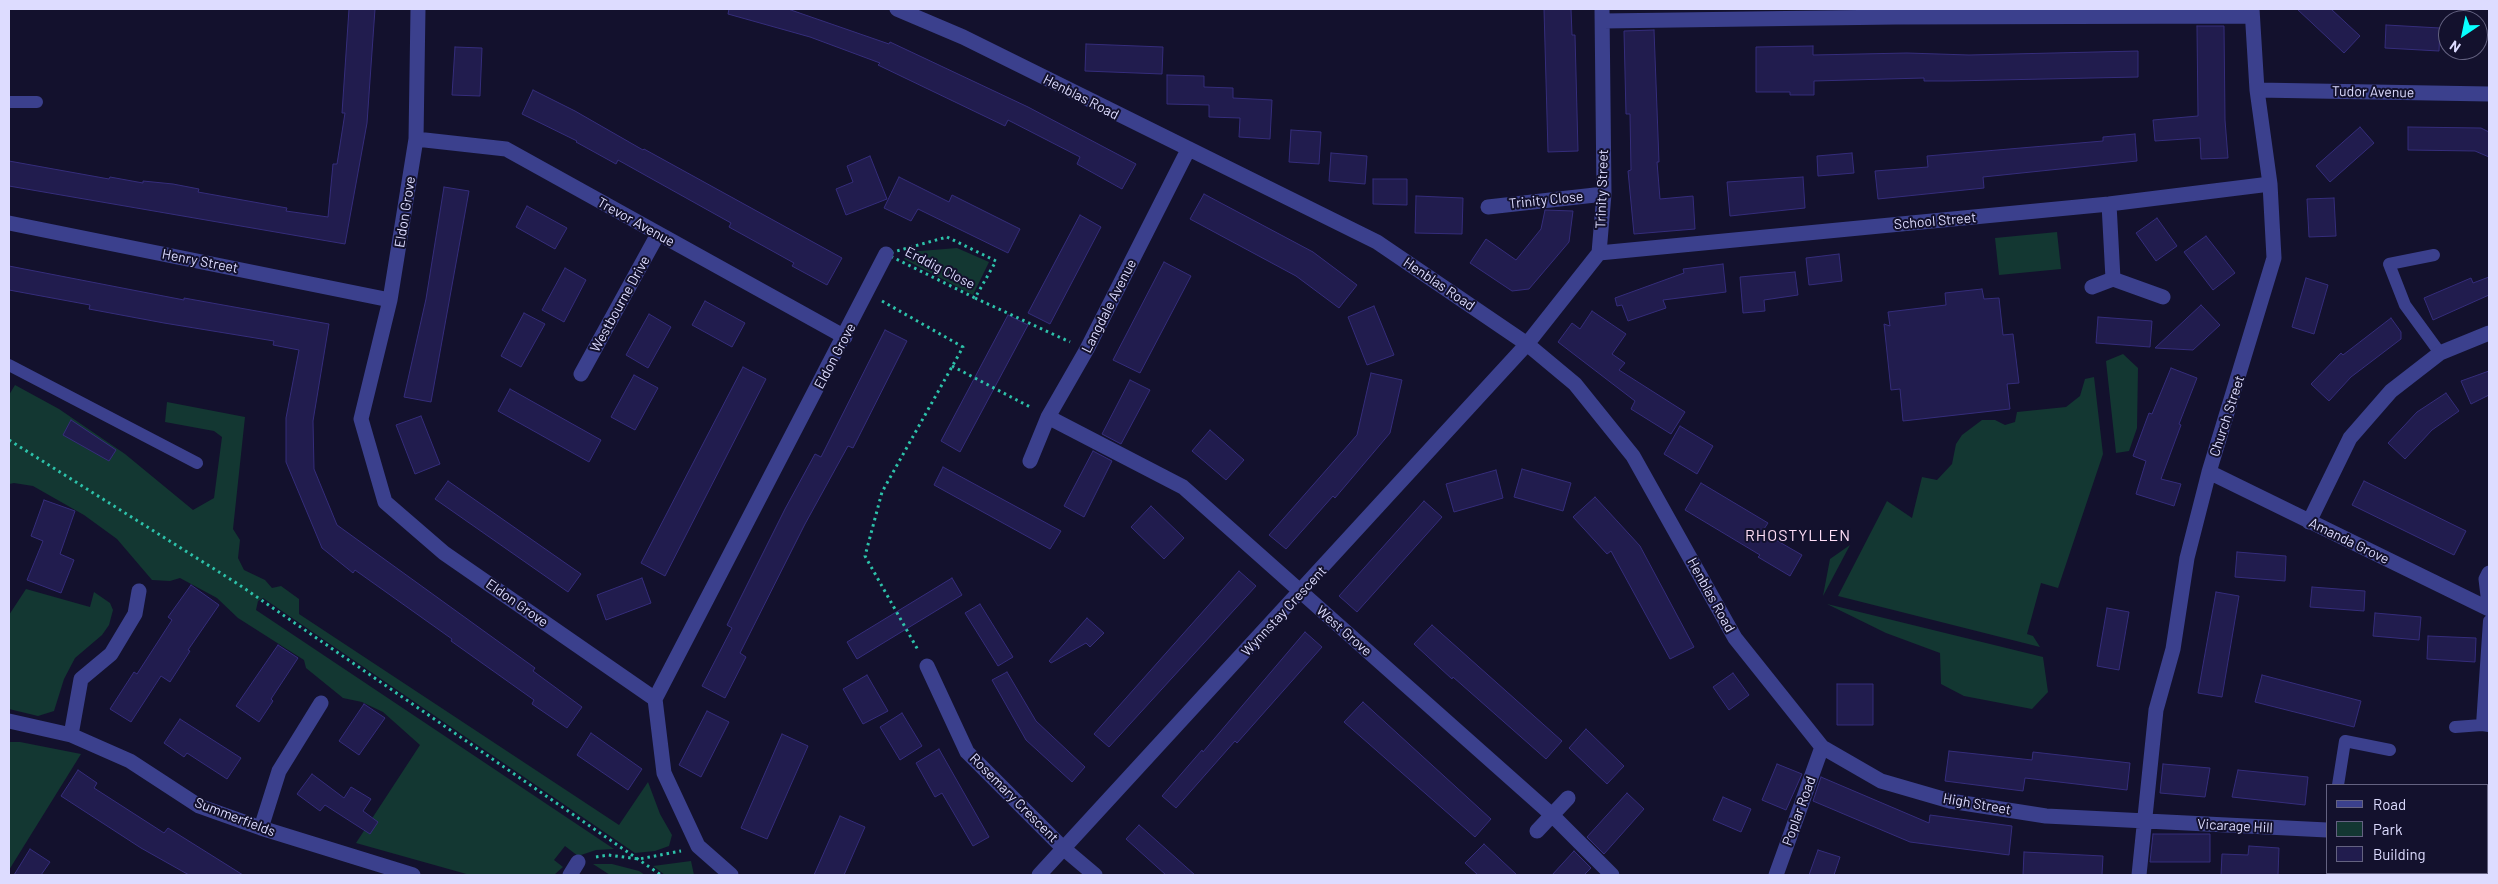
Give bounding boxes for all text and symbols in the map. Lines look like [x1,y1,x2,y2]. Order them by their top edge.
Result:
north arrow [2438,10,2488,60]
text: N [2446,37,2464,57]
street label: Henblas Road [1040,71,1122,123]
street label: Tudor Avenue [2332,83,2414,101]
street label: Trinity Street [1592,149,1612,229]
street label: Eldon Grove [391,175,419,249]
street label: Trinity Close [1508,188,1584,212]
street label: Trevor Avenue [594,194,678,250]
street label: School Street [1893,209,1977,233]
street label: Erddig Close [902,243,978,293]
street label: Henry Street [161,245,239,277]
street label: Westbourne Drive [587,253,653,355]
street label: Henblas Road [1400,254,1478,314]
street label: Langdale Avenue [1078,256,1140,356]
street label: Eldon Grove [811,320,859,392]
street label: Church Street [2206,373,2248,459]
street label: Amanda Grove [2306,514,2392,568]
district label: RHOSTYLLEN [1744,526,1852,546]
street label: Henblas Road [1684,555,1738,635]
street label: Wynnstay Crescent [1238,563,1330,659]
street label: Eldon Grove [483,575,551,631]
street label: West Grove [1313,602,1375,660]
street label: Rosemary Crescent [966,750,1062,846]
street label: Poplar Road [1779,774,1819,848]
legend [2326,784,2488,874]
street label: High Street [1942,790,2012,818]
street label: Summerfields [192,794,278,840]
text: Road [2373,795,2406,813]
street label: Vicarage Hill [2197,816,2273,836]
text: Park [2373,820,2402,838]
text: Building [2373,845,2426,863]

